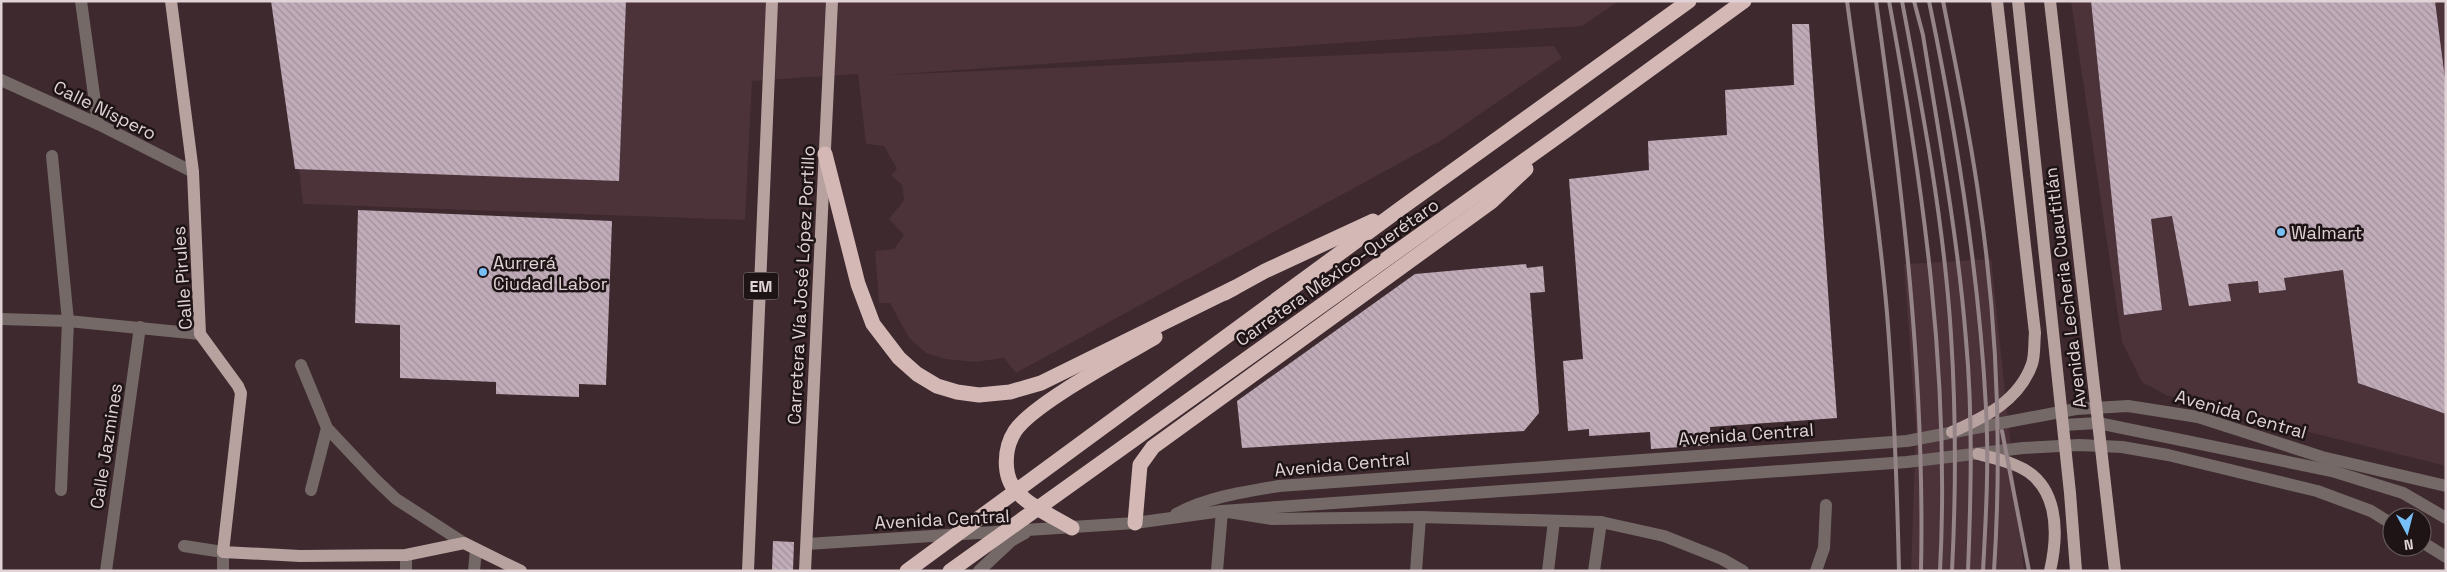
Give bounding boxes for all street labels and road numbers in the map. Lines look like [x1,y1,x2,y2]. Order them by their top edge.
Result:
street label: Calle Níspero [50,75,160,145]
street label: Carretera Vía José López Portillo [782,145,820,425]
street label: Avenida Lecheria Cuautitlán [2039,166,2091,410]
street label: Carretera México-Querétaro [1231,193,1443,351]
street label: Calle Pirules [167,226,197,330]
road number: EM [744,272,778,300]
street label: Calle Jazmines [85,381,127,511]
street label: Avenida Central [2173,384,2309,444]
street label: Avenida Central [1678,418,1814,450]
street label: Avenida Central [1273,447,1411,481]
street label: Avenida Central [874,504,1010,534]

